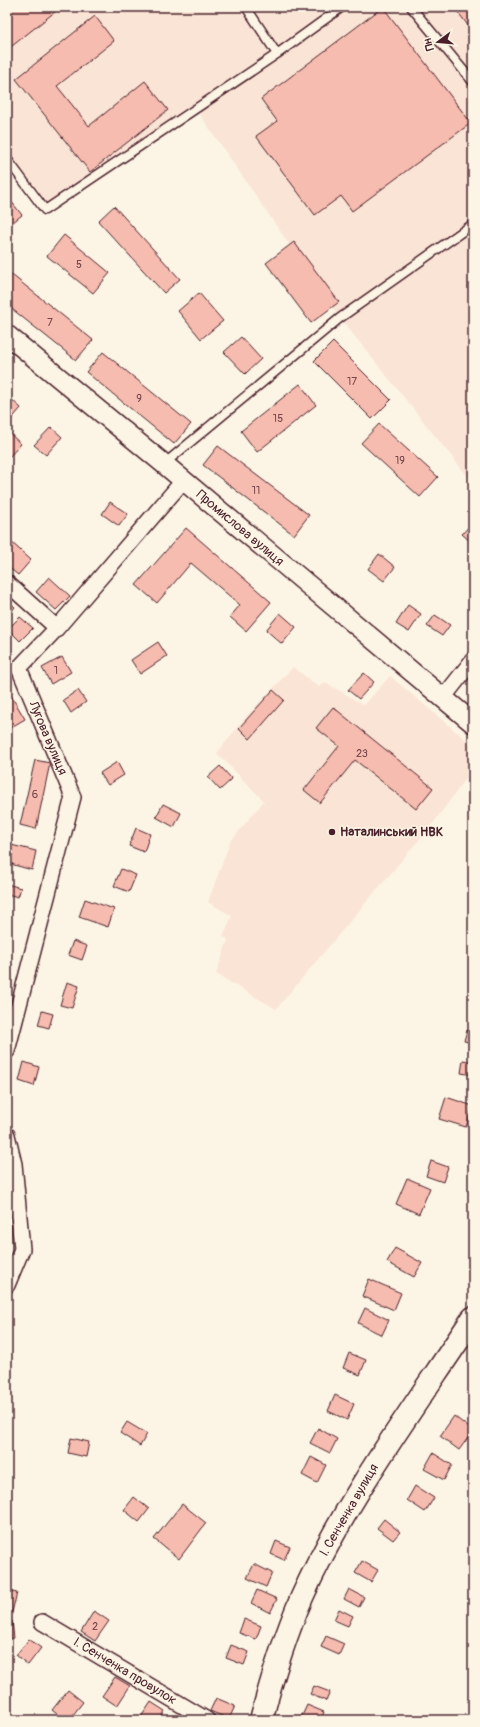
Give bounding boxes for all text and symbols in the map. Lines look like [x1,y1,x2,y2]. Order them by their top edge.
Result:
north arrow [418,22,458,62]
text: Пн [421,37,437,52]
house number: 5 [76,258,82,271]
house number: 7 [47,316,53,329]
house number: 17 [347,375,357,388]
house number: 9 [136,392,142,405]
house number: 15 [273,412,283,425]
house number: 19 [395,454,405,467]
house number: 11 [252,484,260,497]
street label: Промислова вулиця [193,487,287,569]
house number: 1 [54,664,58,677]
street label: Лугова вулиця [25,698,71,777]
house number: 23 [356,747,368,760]
house number: 6 [32,788,38,801]
place label: Наталинський НВК [340,824,444,840]
marker: Наталинський НВК [327,827,337,837]
street label: І. Сенченка вулиця [316,1461,382,1559]
house number: 2 [92,1620,98,1633]
street label: І. Сенченка провулок [71,1634,180,1708]

